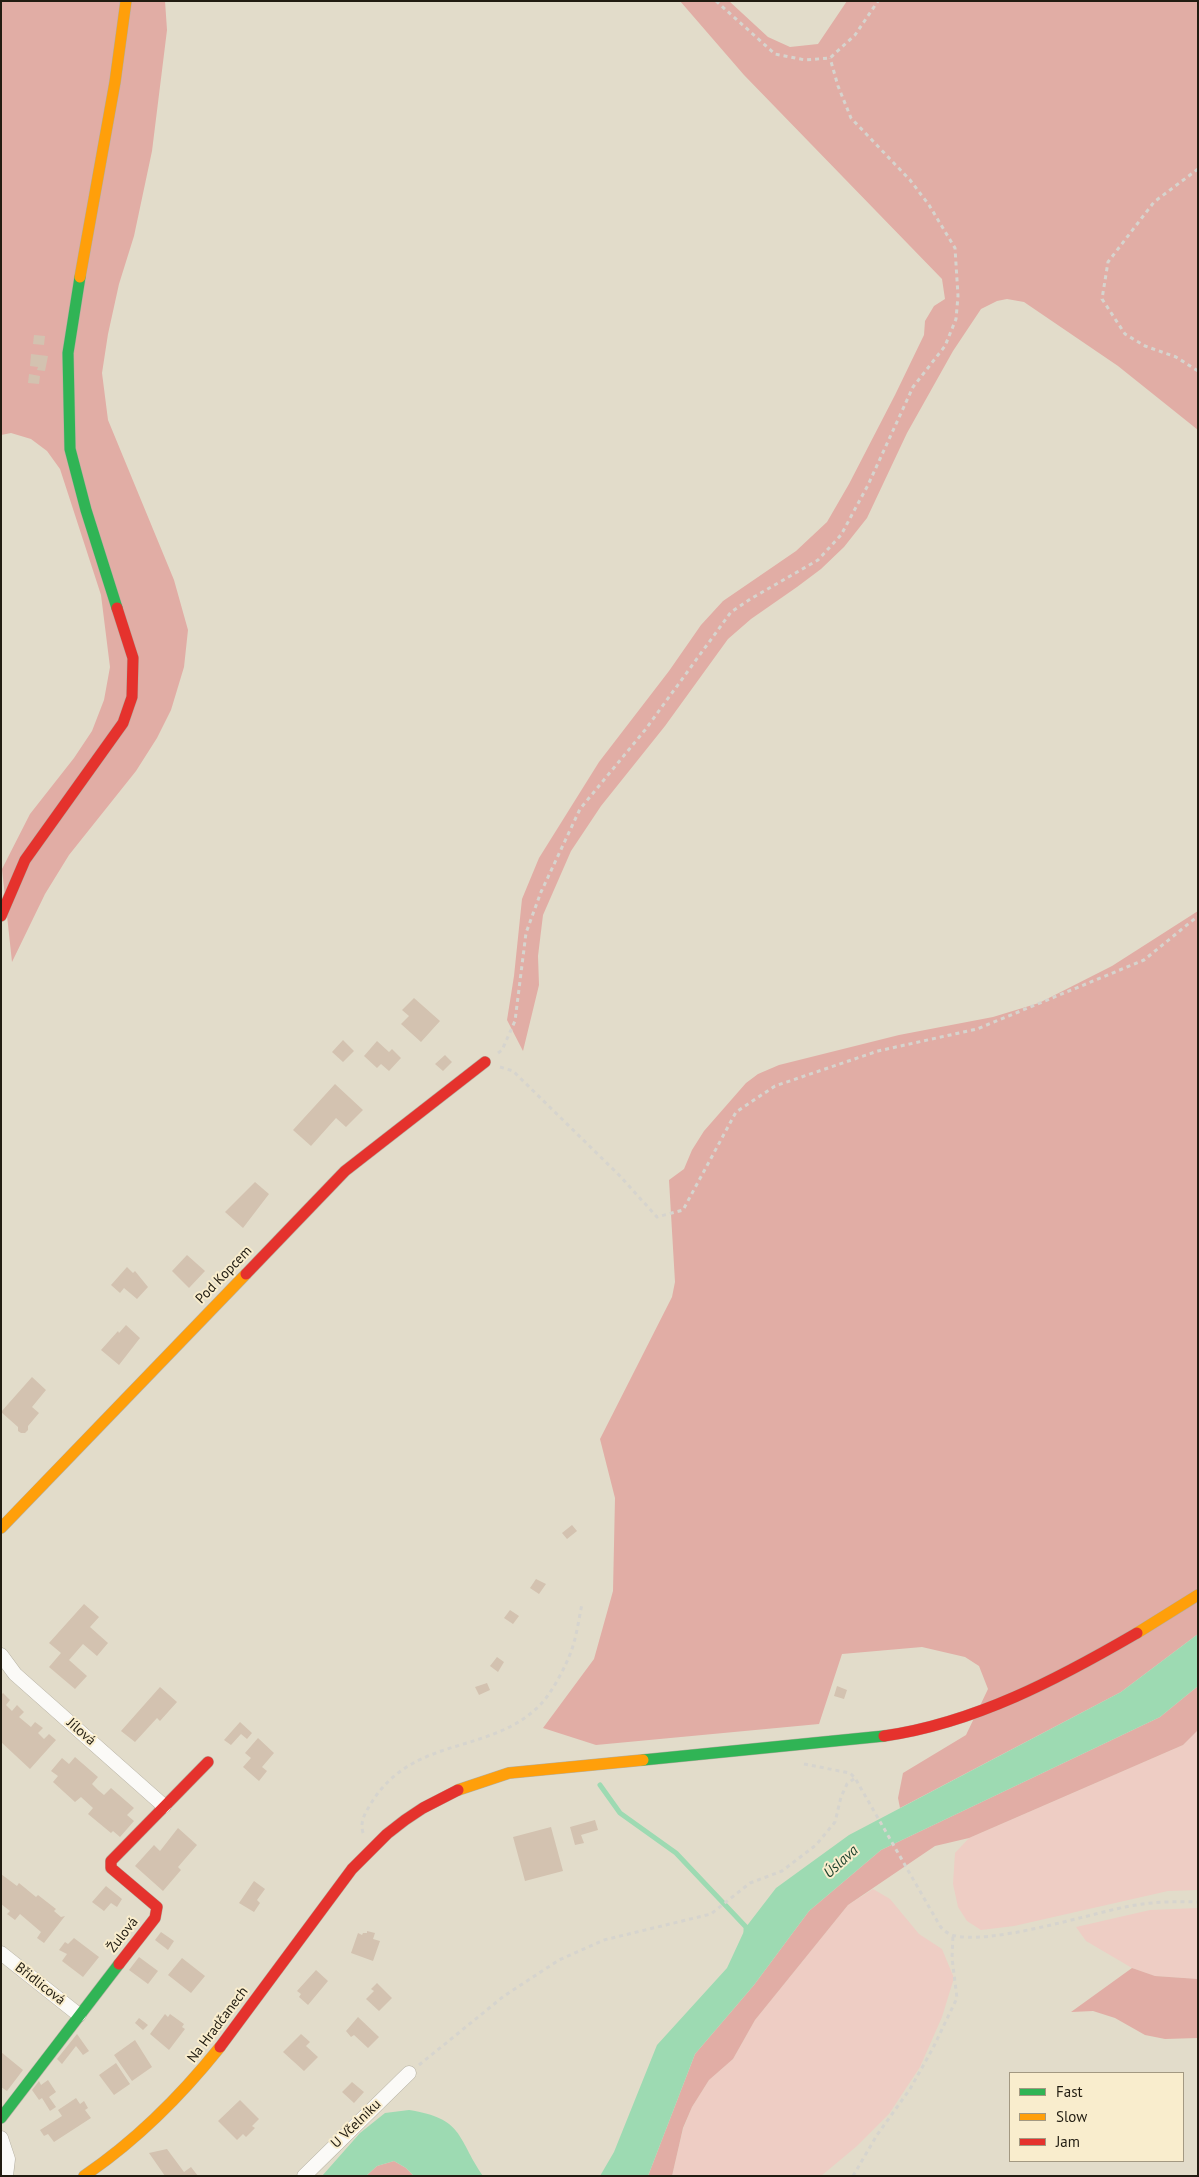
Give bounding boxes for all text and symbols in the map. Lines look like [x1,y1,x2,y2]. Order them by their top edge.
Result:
street label: Pod Kopcem [192,1243,256,1307]
street label: Jílová [63,1715,99,1749]
water label: Úslava [820,1842,862,1882]
street label: Žulová [104,1914,142,1956]
street label: Břidlicová [12,1959,68,2009]
street label: Na Hradčanech [184,1984,252,2066]
legend [1009,2072,1184,2162]
text: Fast [1056,2082,1083,2101]
street label: U Včelníku [328,2096,384,2152]
text: Slow [1056,2107,1087,2126]
text: Jam [1056,2132,1080,2151]

